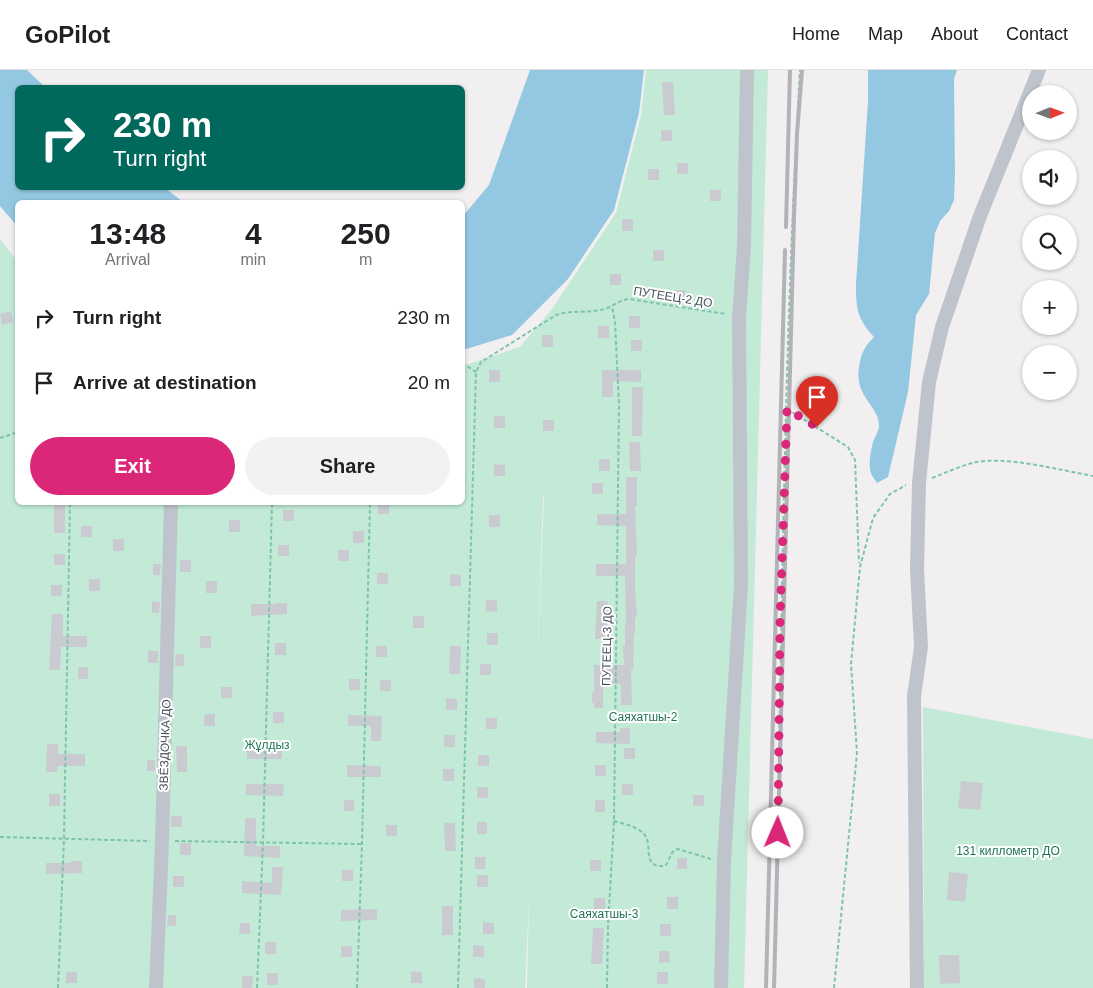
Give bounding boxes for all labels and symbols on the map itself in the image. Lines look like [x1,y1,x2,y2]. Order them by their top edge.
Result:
north arrow [1022,85,1078,140]
street label: ПУТЕЕЦ-2 ДО [632,284,714,310]
pin [796,376,838,427]
street label: ПУТЕЕЦ-3 ДО [599,606,615,686]
street label: ЗВЁЗДОЧКА ДО [156,699,174,791]
park label: Саяхатшы-2 [609,710,678,724]
park label: Жұлдыз [244,738,290,752]
position arrow [751,806,803,858]
park label: 131 киллометр ДО [956,844,1060,858]
park label: Саяхатшы-3 [570,907,639,921]

